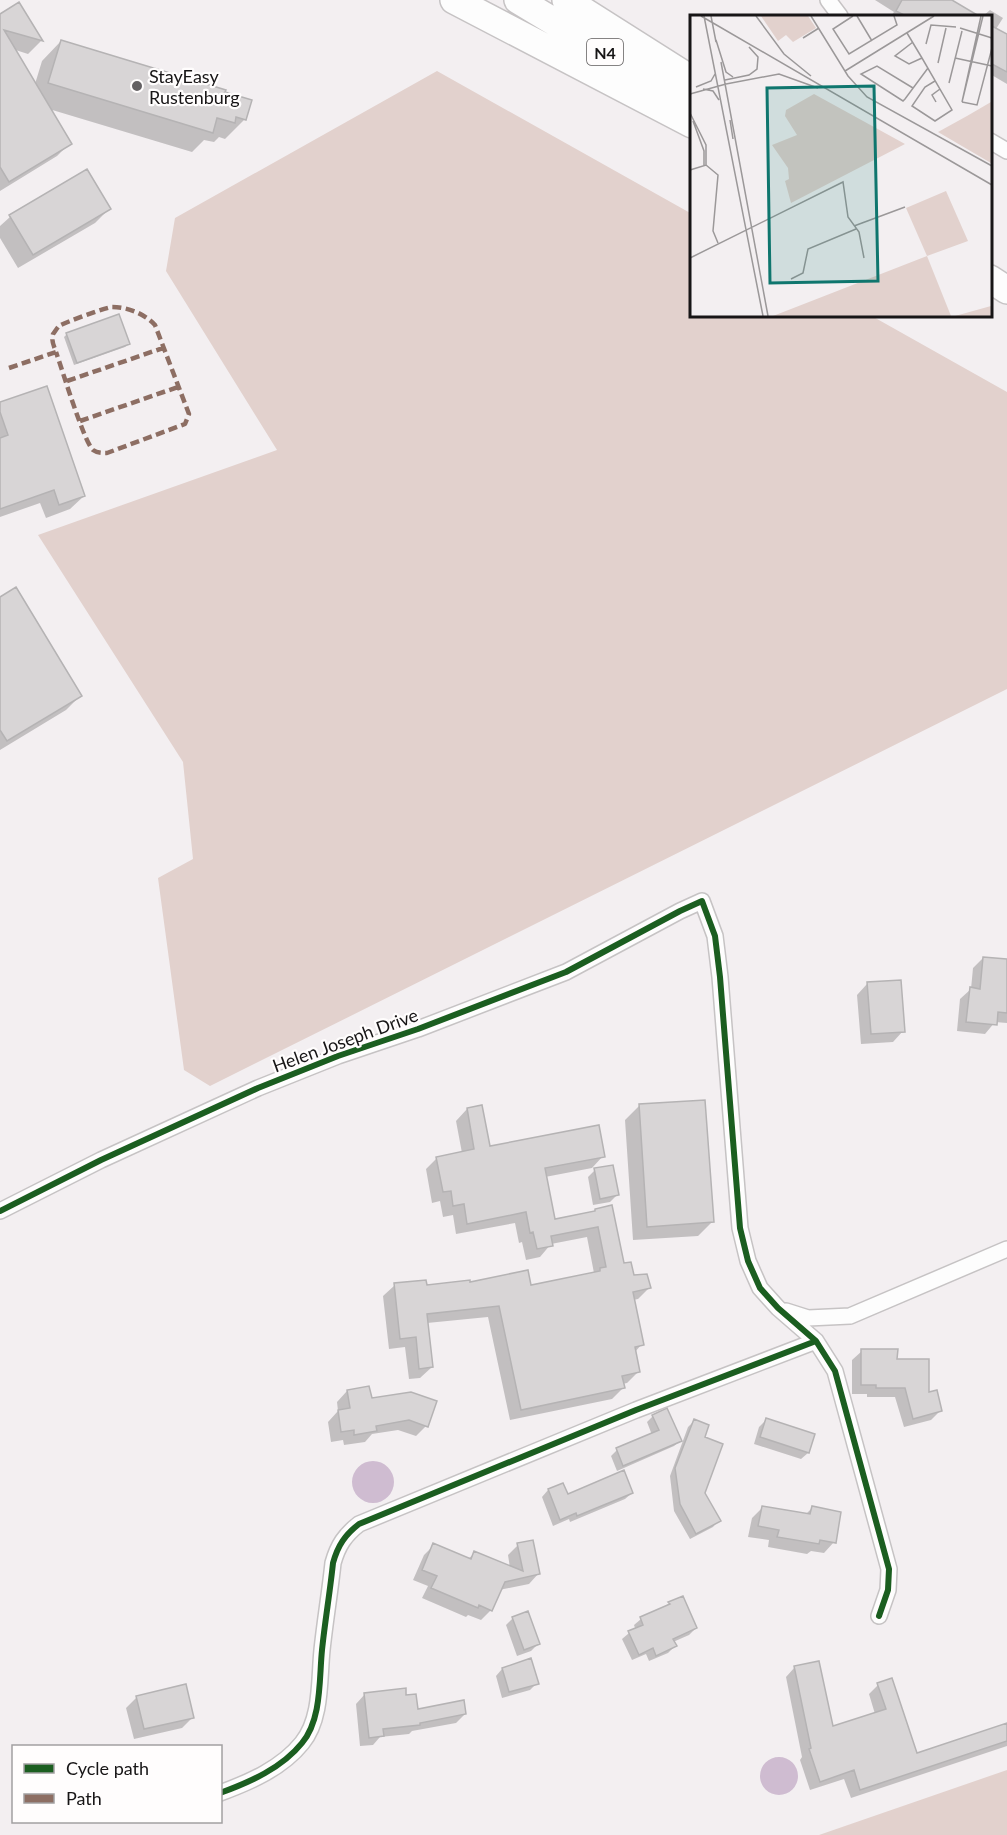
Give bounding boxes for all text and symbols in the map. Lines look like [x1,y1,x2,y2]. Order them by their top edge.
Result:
inset map [690,15,992,316]
road number: N4 [587,39,623,65]
place label: StayEasy Rustenburg [149,65,240,108]
marker: StayEasy Rustenburg [130,79,144,93]
street label: Helen Joseph Drive [269,1003,421,1077]
legend [12,1745,222,1823]
text: Cycle path [66,1757,149,1779]
text: Path [66,1787,102,1809]

